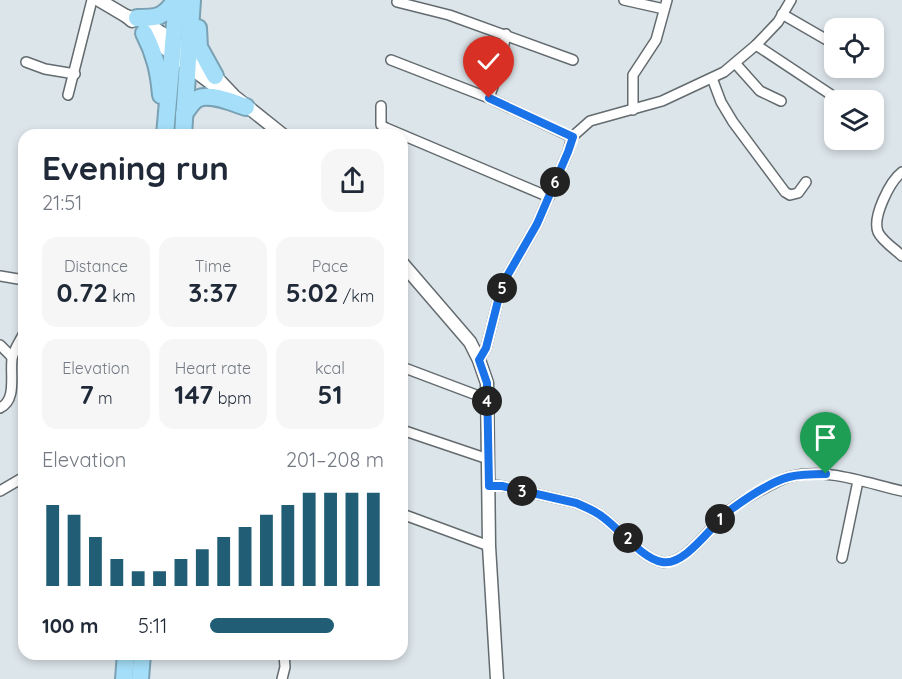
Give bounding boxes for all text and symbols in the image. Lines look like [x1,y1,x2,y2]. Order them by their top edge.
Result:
map controls [824,18,884,150]
button: locate [824,18,884,78]
pin [463,36,514,98]
icon: check [472,45,505,78]
button: layers [824,90,884,150]
text: Evening run [42,147,229,188]
button: share [321,149,384,212]
pin: 6 [540,167,570,197]
text: 6 [551,172,559,192]
text: 21:51 [42,190,83,215]
text: Distance [64,256,128,276]
text: Time [195,256,231,276]
text: Pace [312,256,348,276]
pin: 5 [487,273,517,303]
text: 0.72 [56,276,108,309]
text: 3:37 [188,276,238,309]
text: 5:02 [286,276,338,309]
text: 5 [497,278,507,298]
text: km [108,286,136,306]
text: /km [338,286,374,306]
text: Elevation [62,358,130,378]
text: Heart rate [175,358,251,378]
text: kcal [315,358,345,378]
text: 7 [79,378,94,411]
text: 147 [174,378,213,411]
text: 51 [317,378,343,411]
pin: 4 [472,386,502,416]
text: m [94,388,113,408]
text: bpm [213,388,252,408]
text: 4 [482,391,492,411]
pin [800,412,851,474]
icon: arrive [809,421,842,454]
text: Elevation [42,447,126,472]
text: 201–208 m [286,447,384,472]
pin: 3 [507,476,537,506]
text: 3 [518,481,526,501]
pin: 1 [705,504,735,534]
text: 1 [717,509,723,529]
pin: 2 [613,523,643,553]
text: 2 [623,528,633,548]
text: 100 m [42,613,98,638]
text: 5:11 [138,613,167,638]

